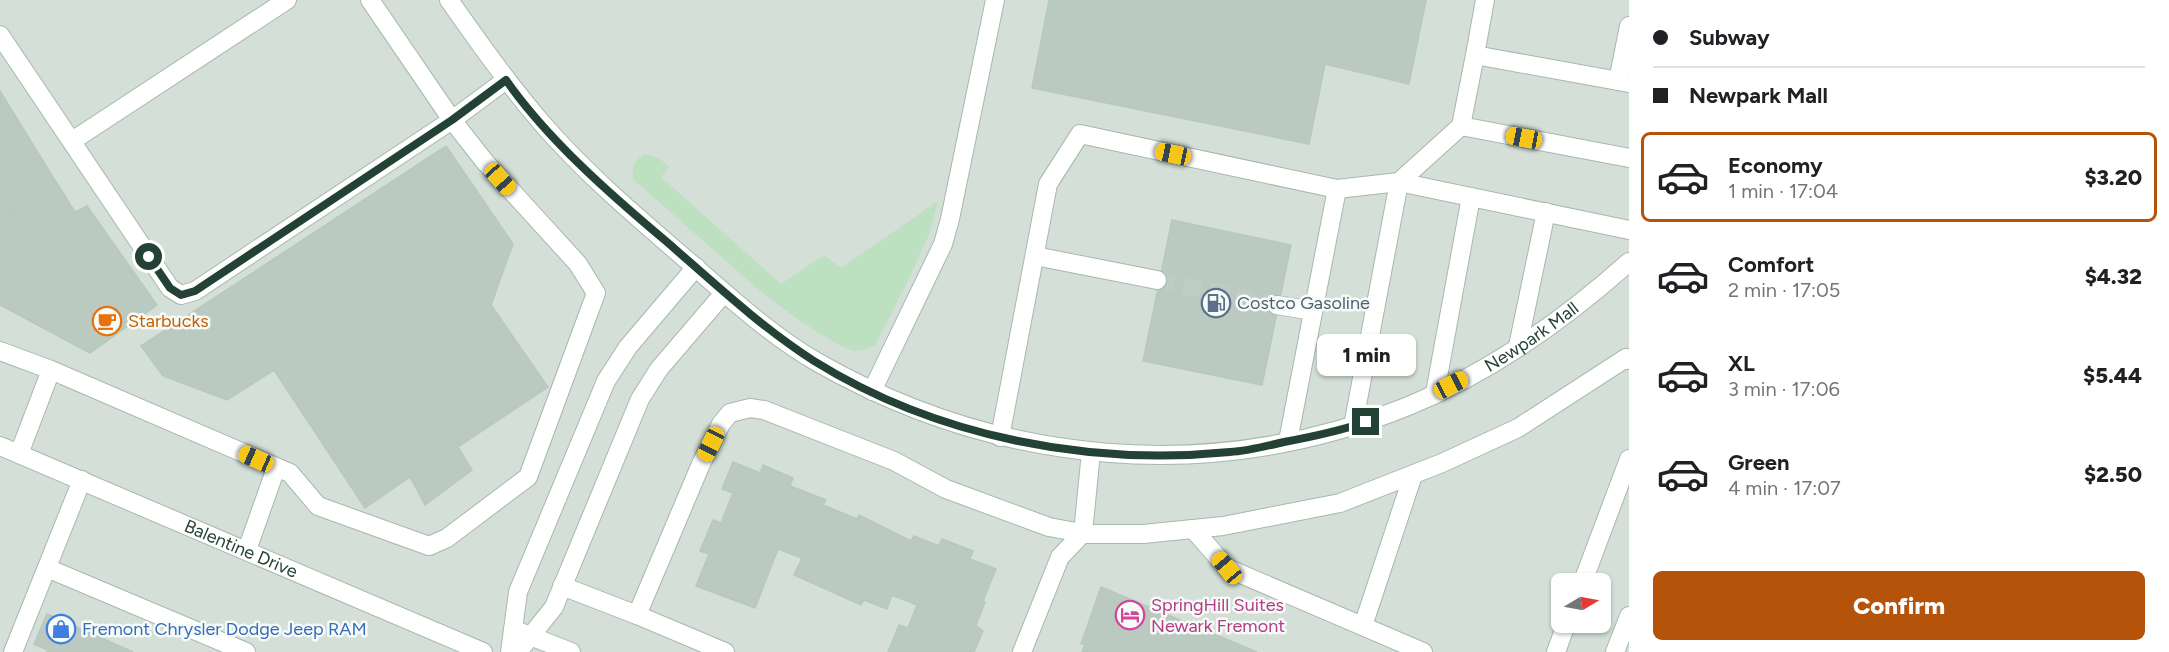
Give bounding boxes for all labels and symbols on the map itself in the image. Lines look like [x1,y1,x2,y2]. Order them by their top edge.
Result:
car [1505,126,1543,150]
car [1154,141,1192,167]
car [481,160,519,198]
route start [135,243,162,270]
fuel station icon: Costco Gasoline [1200,287,1232,319]
place label: Costco Gasoline [1237,292,1370,314]
street label: Newpark Mall [1480,297,1583,377]
cafe icon: Starbucks [91,305,123,337]
place label: Starbucks [128,310,209,332]
callout: 1 min [1316,335,1416,377]
car [1431,369,1471,401]
route end [1352,408,1379,435]
car [695,424,727,464]
car [236,443,276,475]
street label: Balentine Drive [181,515,301,583]
car [1209,548,1245,588]
north arrow [1551,573,1611,633]
place label: SpringHill Suites Newark Fremont [1151,594,1285,637]
hotel icon: SpringHill Suites Newark Fremont [1114,599,1146,631]
shop icon: Fremont Chrysler Dodge Jeep RAM [45,613,77,645]
place label: Fremont Chrysler Dodge Jeep RAM [82,618,367,640]

